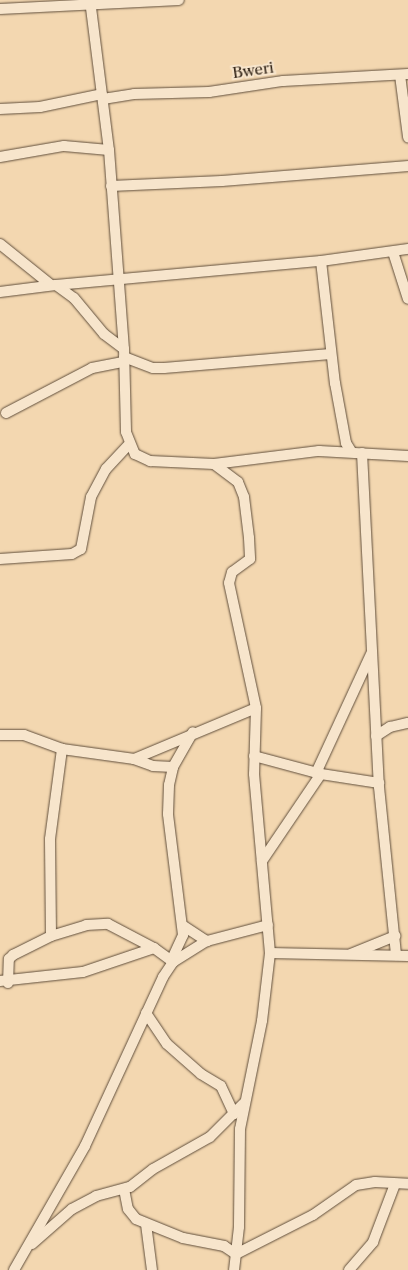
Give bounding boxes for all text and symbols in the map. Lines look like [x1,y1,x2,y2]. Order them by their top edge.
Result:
street label: Bweri [231,58,275,82]

